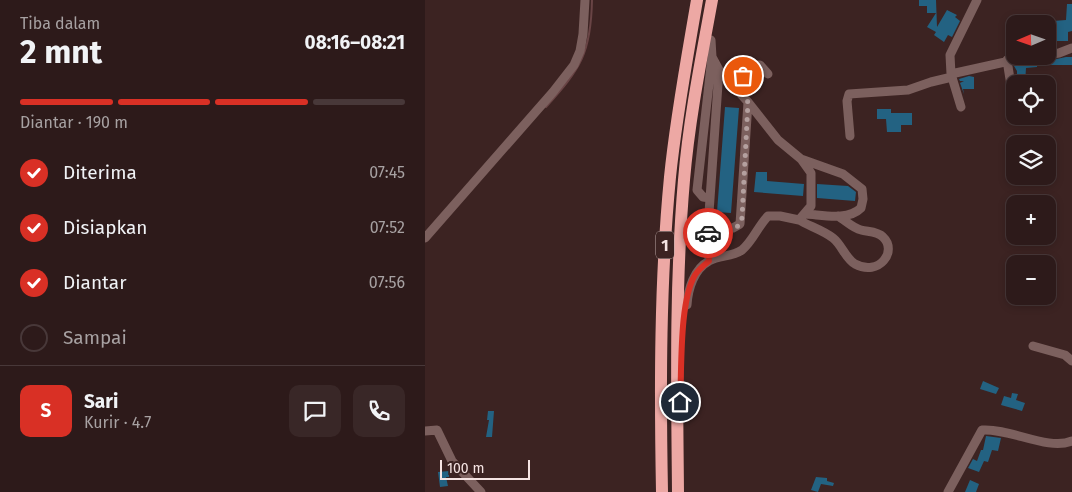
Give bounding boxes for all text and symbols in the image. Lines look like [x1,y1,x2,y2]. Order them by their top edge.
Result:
text: Tiba dalam [20,14,100,33]
north arrow [1006,15,1056,65]
map controls [1006,15,1056,305]
text: 08:16–08:21 [305,31,405,54]
text: 2 mnt [20,33,102,71]
pin [722,55,764,97]
icon: bag [729,62,757,90]
button: locate [1006,75,1056,125]
text: Diantar · 190 m [20,113,128,132]
button: layers [1006,135,1056,185]
icon: check [20,159,48,187]
text: Diterima [63,161,137,184]
text: 07:45 [369,163,405,182]
button: + [1006,195,1056,245]
courier [683,208,733,258]
icon: check [20,214,48,242]
text: Disiapkan [63,216,147,239]
text: 07:52 [370,218,405,237]
icon: car [694,219,722,247]
road number: 1 [656,232,674,258]
button: − [1006,255,1056,305]
icon: check [20,269,48,297]
text: Diantar [63,271,126,294]
text: 07:56 [369,273,405,292]
text: Sampai [63,326,127,349]
pin [659,381,701,423]
button: chat [289,385,341,437]
button: phone [353,385,405,437]
icon: home [666,388,694,416]
text: Sari [84,390,118,413]
text: S [41,399,51,422]
text: Kurir · 4.7 [84,413,151,432]
scale bar [440,457,530,480]
text: 100 m [447,460,484,477]

